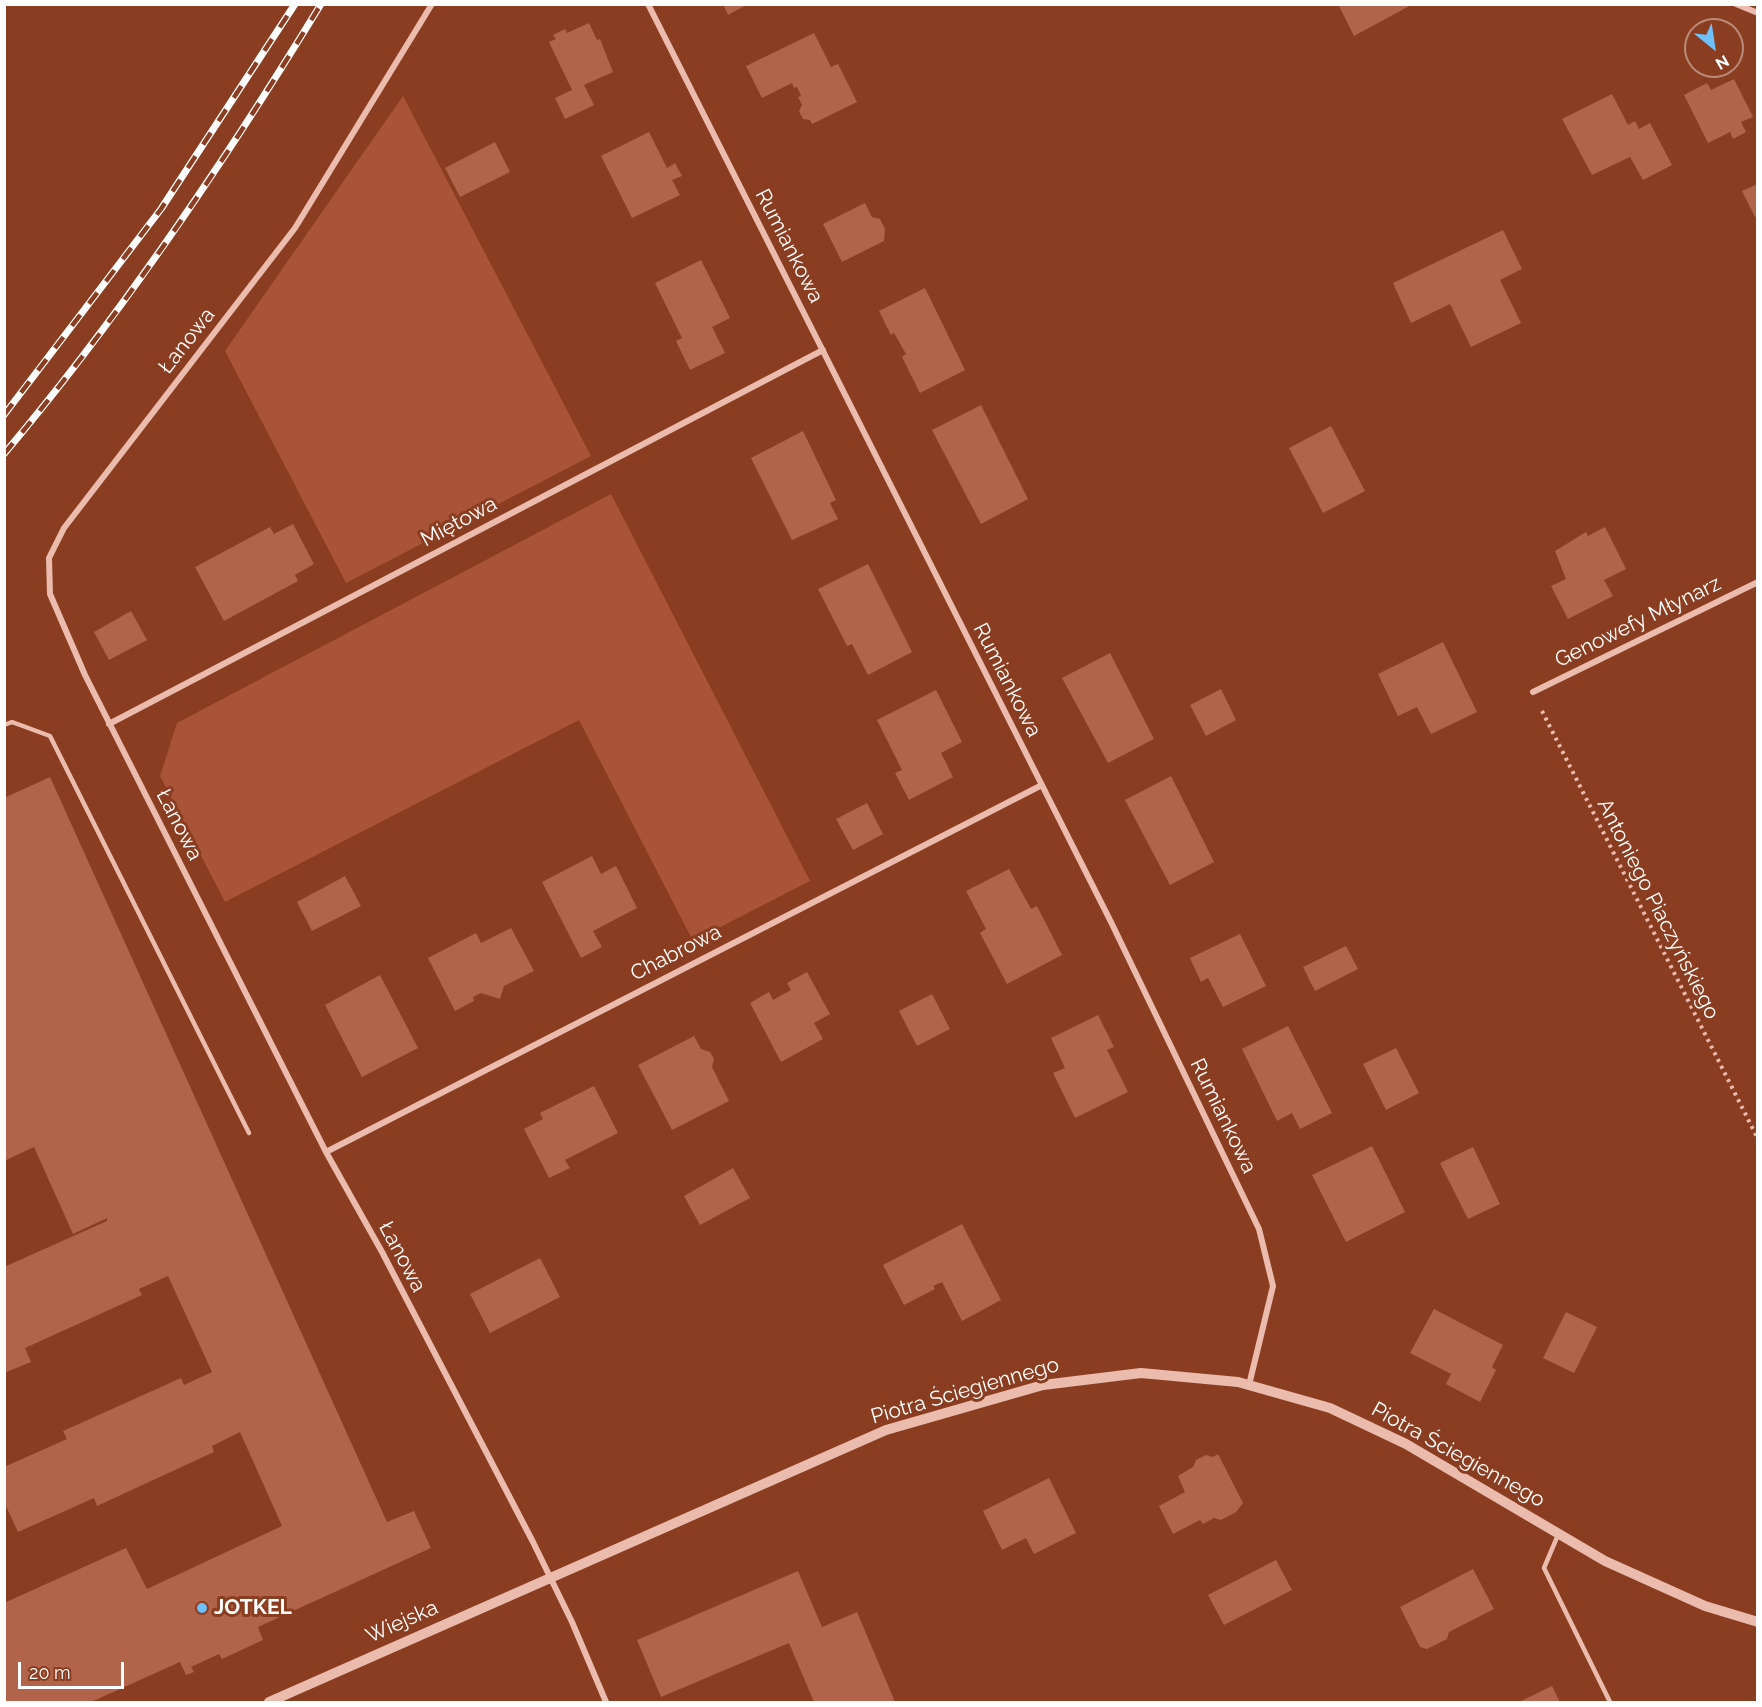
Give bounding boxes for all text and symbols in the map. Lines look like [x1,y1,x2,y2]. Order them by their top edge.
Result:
north arrow [1684,18,1744,78]
text: N [1712,51,1732,74]
street label: Rumiankowa [750,185,828,307]
street label: Łanowa [154,303,220,379]
street label: Miętowa [417,492,501,552]
street label: Genowefy Młynarz [1551,571,1725,673]
street label: Rumiankowa [968,619,1046,741]
street label: Łanowa [150,785,208,865]
street label: Antoniego Piaczyńskiego [1591,795,1725,1023]
street label: Chabrowa [626,919,726,987]
street label: Rumiankowa [1184,1055,1262,1177]
street label: Łanowa [373,1217,431,1297]
street label: Piotra Ściegiennego [868,1352,1062,1430]
street label: Piotra Ściegiennego [1367,1397,1549,1513]
place label: JOTKEL [214,1595,292,1621]
street label: Wiejska [362,1595,442,1649]
marker: JOTKEL [195,1601,209,1615]
scale bar [21,1650,128,1688]
text: 20 m [29,1662,71,1683]

